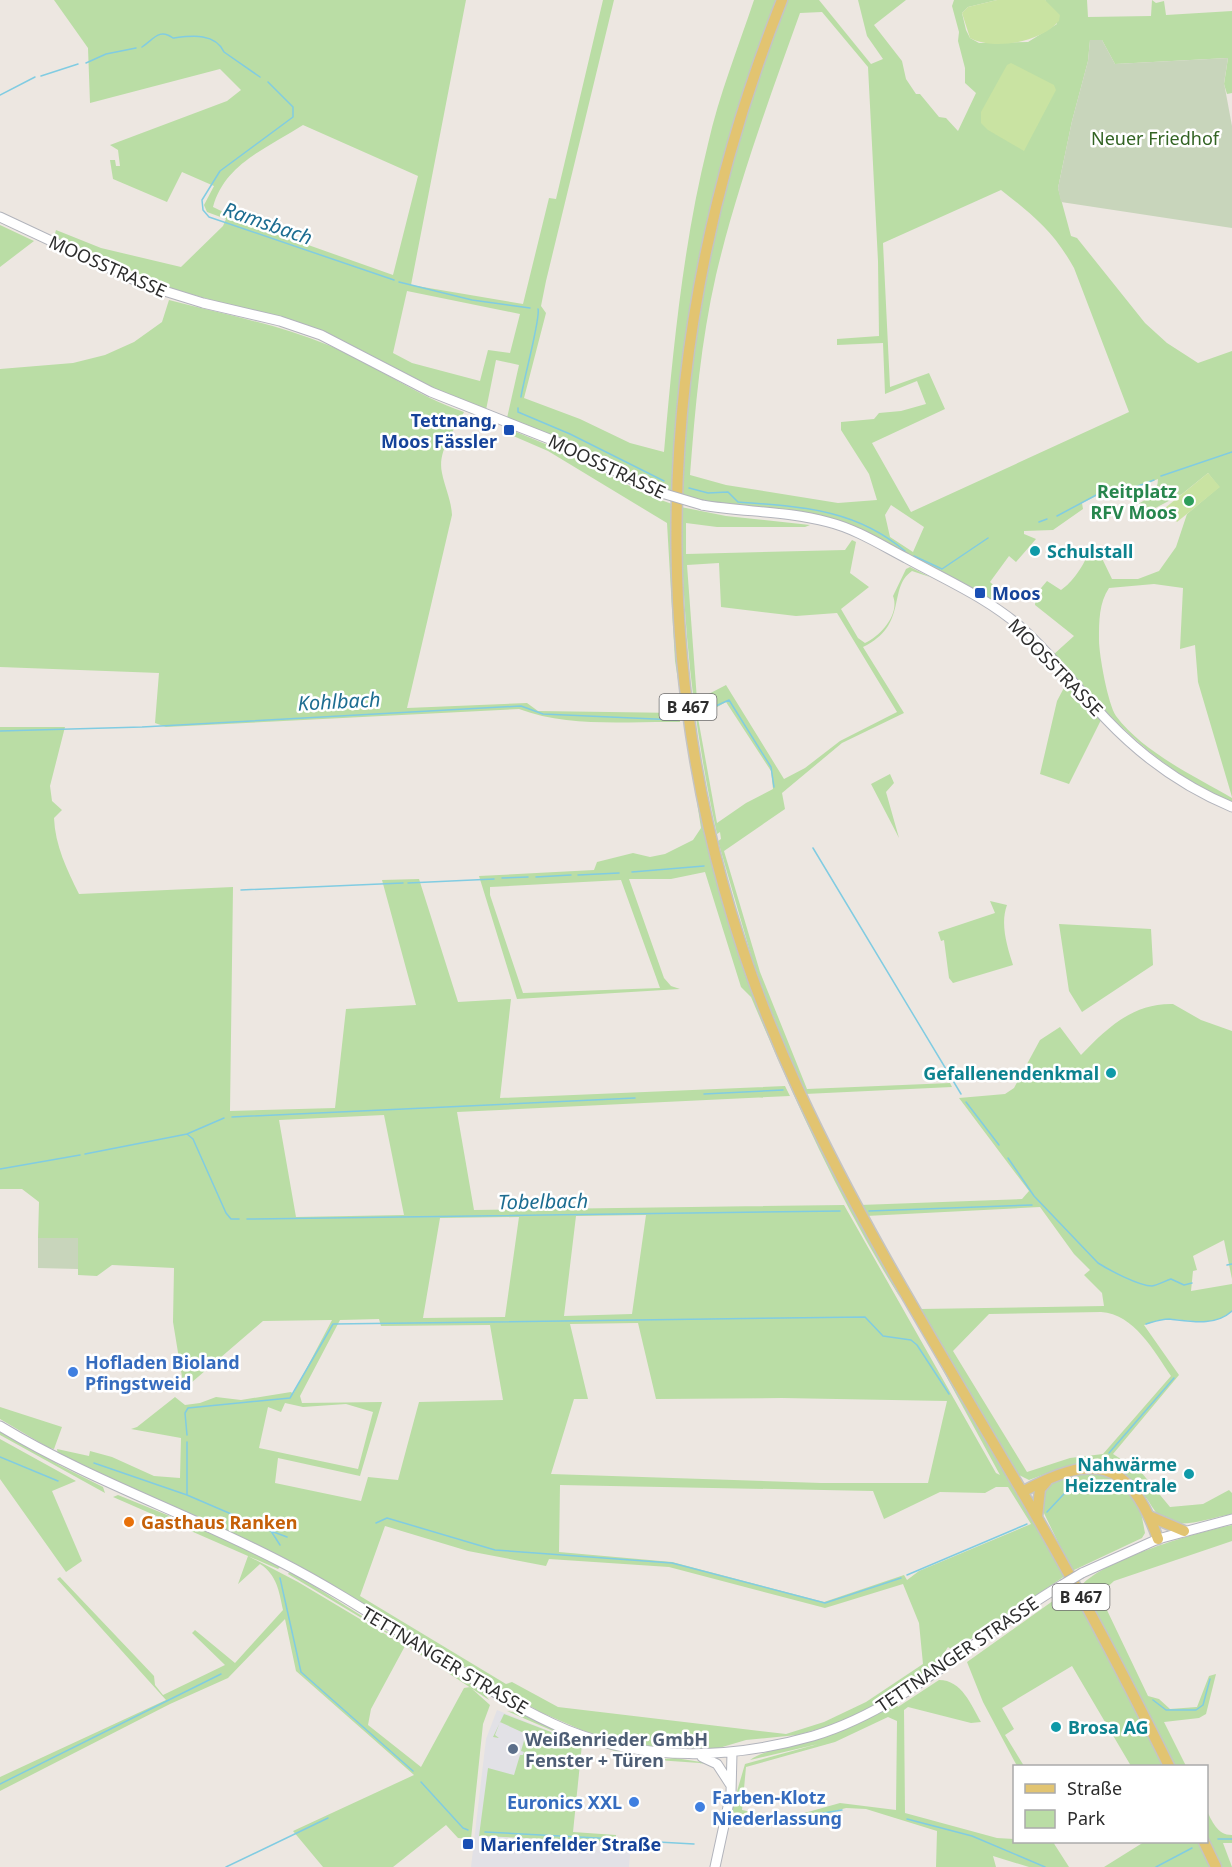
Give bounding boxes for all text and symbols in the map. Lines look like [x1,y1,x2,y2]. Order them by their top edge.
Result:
park label: Neuer Friedhof [1091,126,1220,150]
water label: Ramsbach [220,195,316,251]
street label: MOOSSTRASSE [45,229,171,303]
place label: Tettnang, Moos Fässler [381,408,497,453]
marker: Tettnang, Moos Fässler [502,423,516,437]
street label: MOOSSTRASSE [545,428,669,504]
place label: Reitplatz RFV Moos [1090,479,1177,524]
marker: Reitplatz RFV Moos [1182,494,1196,508]
place label: Schulstall [1047,539,1133,563]
marker: Schulstall [1028,544,1042,558]
place label: Moos [992,581,1041,605]
marker: Moos [973,586,987,600]
street label: MOOSSTRASSE [1003,613,1109,721]
water label: Kohlbach [297,685,381,717]
road number: B 467 [660,694,716,720]
place label: Gefallenendenkmal [923,1061,1099,1085]
marker: Gefallenendenkmal [1104,1066,1118,1080]
water label: Tobelbach [498,1187,588,1215]
place label: Hofladen Bioland Pfingstweid [85,1350,240,1395]
marker: Hofladen Bioland Pfingstweid [66,1365,80,1379]
place label: Nahwärme Heizzentrale [1065,1452,1177,1497]
marker: Nahwärme Heizzentrale [1182,1467,1196,1481]
place label: Gasthaus Ranken [141,1510,297,1534]
marker: Gasthaus Ranken [122,1515,136,1529]
road number: B 467 [1052,1584,1110,1610]
street label: TETTNANGER STRASSE [871,1591,1043,1717]
street label: TETTNANGER STRASSE [357,1601,533,1719]
place label: Brosa AG [1068,1715,1149,1739]
marker: Brosa AG [1049,1720,1063,1734]
place label: Weißenrieder GmbH Fenster + Türen [525,1727,708,1772]
marker: Weißenrieder GmbH Fenster + Türen [506,1742,520,1756]
legend [1013,1765,1208,1843]
text: Straße [1067,1776,1122,1800]
place label: Farben-Klotz Niederlassung [712,1785,842,1830]
place label: Euronics XXL [507,1790,622,1814]
marker: Euronics XXL [627,1795,641,1809]
marker: Farben-Klotz Niederlassung [693,1800,707,1814]
text: Park [1067,1806,1105,1830]
place label: Marienfelder Straße [480,1832,661,1856]
marker: Marienfelder Straße [461,1837,475,1851]

